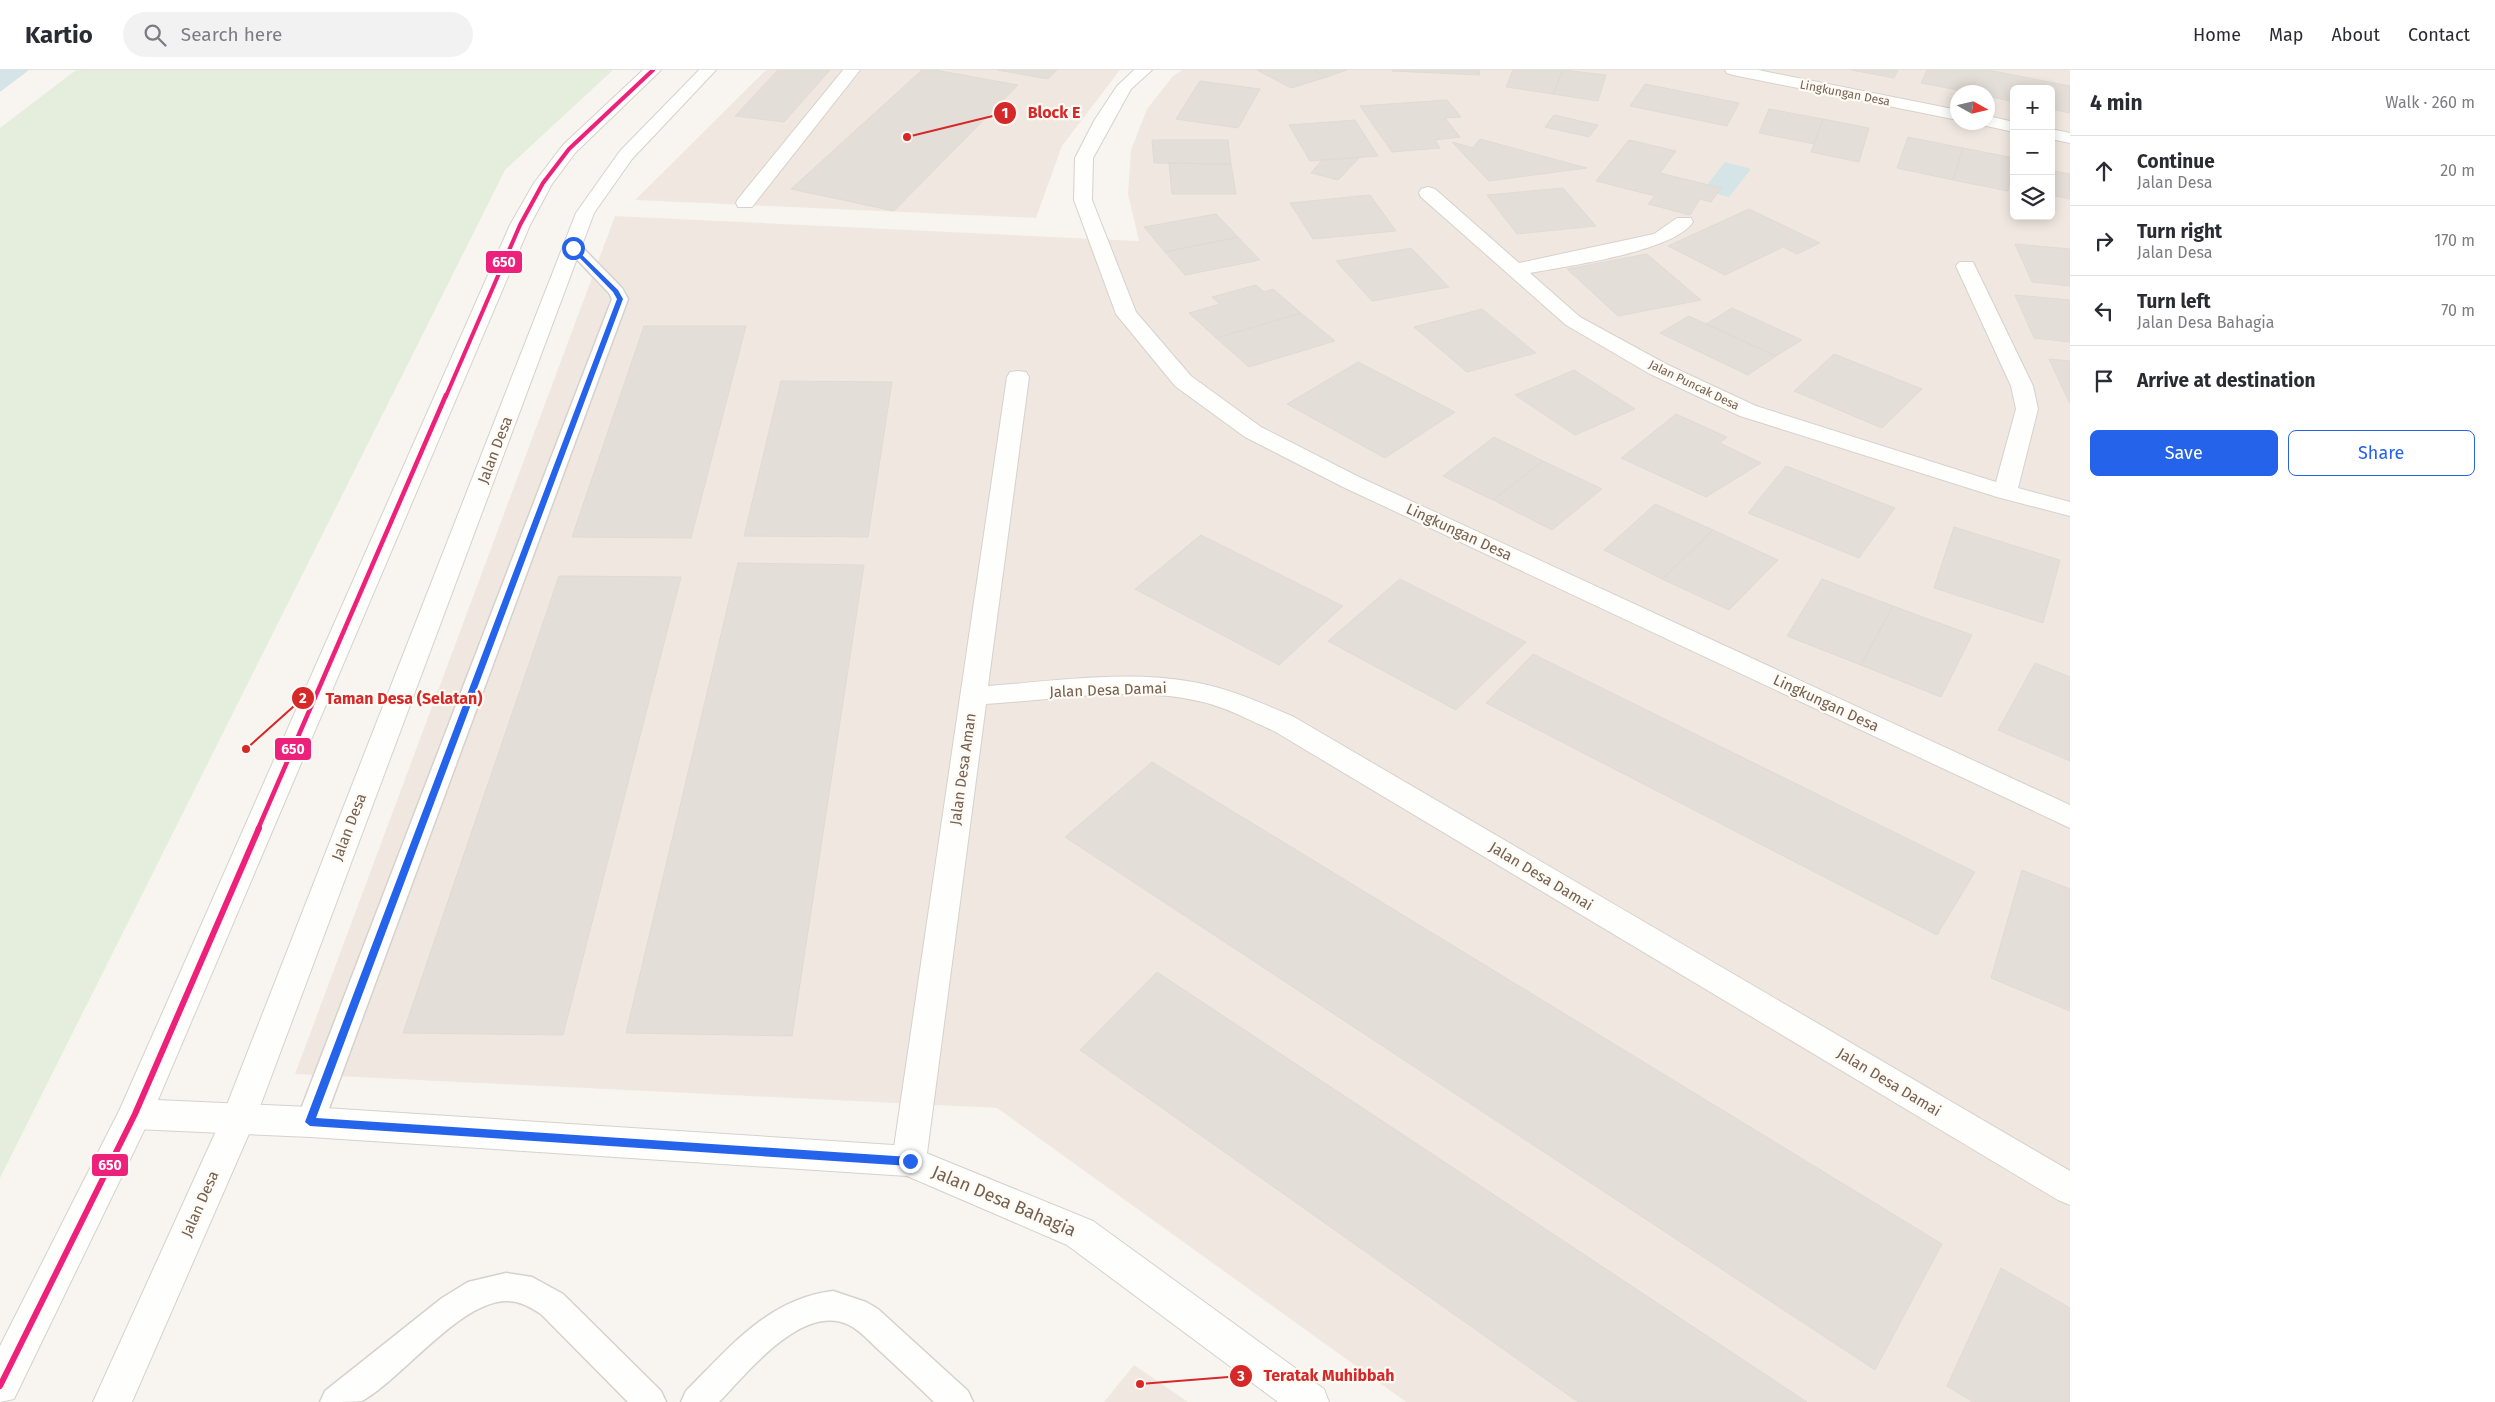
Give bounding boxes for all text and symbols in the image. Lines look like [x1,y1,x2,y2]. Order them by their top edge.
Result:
search box [123,12,473,57]
text: Kartio [25,21,93,49]
icon: search [141,21,169,49]
text: Search here [181,23,282,46]
text: Home [2193,24,2241,46]
text: Map [2269,24,2303,46]
text: About [2331,24,2380,46]
text: Contact [2408,24,2470,46]
street label: Lingkungan Desa [1799,77,1891,109]
north arrow [1950,85,1995,130]
map controls [2010,85,2055,220]
button: + [2010,85,2055,130]
text: 4 min [2090,90,2143,116]
text: Walk · 260 m [2385,93,2475,112]
callout: Block E [993,97,1090,128]
text: Block E [1028,103,1080,122]
text: 1 [1002,104,1008,122]
button: − [2010,130,2055,175]
text: Continue [2137,150,2215,173]
icon: ahead [2090,157,2118,185]
text: 20 m [2440,161,2475,180]
text: Jalan Desa [2137,173,2212,192]
button: layers [2010,175,2055,220]
text: Turn right [2137,220,2222,243]
icon: right [2090,227,2118,255]
text: 170 m [2434,231,2475,250]
route start [562,237,585,260]
text: Jalan Desa [2137,243,2212,262]
line badge: 650 [485,250,523,274]
text: 650 [492,254,516,271]
text: Turn left [2137,290,2211,313]
icon: left [2090,297,2118,325]
text: 70 m [2441,301,2475,320]
text: Jalan Desa Bahagia [2137,313,2275,332]
street label: Jalan Puncak Desa [1647,357,1741,413]
icon: arrive [2090,367,2118,395]
text: Arrive at destination [2137,369,2316,392]
street label: Jalan Desa [474,414,516,486]
button: Save [2090,430,2278,476]
button: Share [2288,430,2475,476]
street label: Lingkungan Desa [1403,500,1515,564]
street label: Lingkungan Desa [1770,671,1882,735]
street label: Jalan Desa Damai [1049,679,1167,701]
callout: Taman Desa (Selatan) [290,683,492,714]
text: 2 [299,689,307,707]
text: Taman Desa (Selatan) [325,689,483,708]
street label: Jalan Desa Aman [946,712,980,826]
line badge: 650 [274,737,312,761]
text: 650 [281,741,305,758]
street label: Jalan Desa [328,791,370,863]
street label: Jalan Desa Damai [1486,838,1596,914]
street label: Jalan Desa Damai [1834,1044,1944,1120]
route end [899,1150,922,1173]
line badge: 650 [91,1153,129,1177]
text: 650 [98,1157,122,1174]
street label: Jalan Desa Bahagia [928,1161,1080,1241]
street label: Jalan Desa [177,1168,223,1240]
callout: Teratak Muhibbah [1228,1360,1404,1391]
text: Teratak Muhibbah [1263,1366,1395,1385]
text: 3 [1236,1367,1245,1385]

